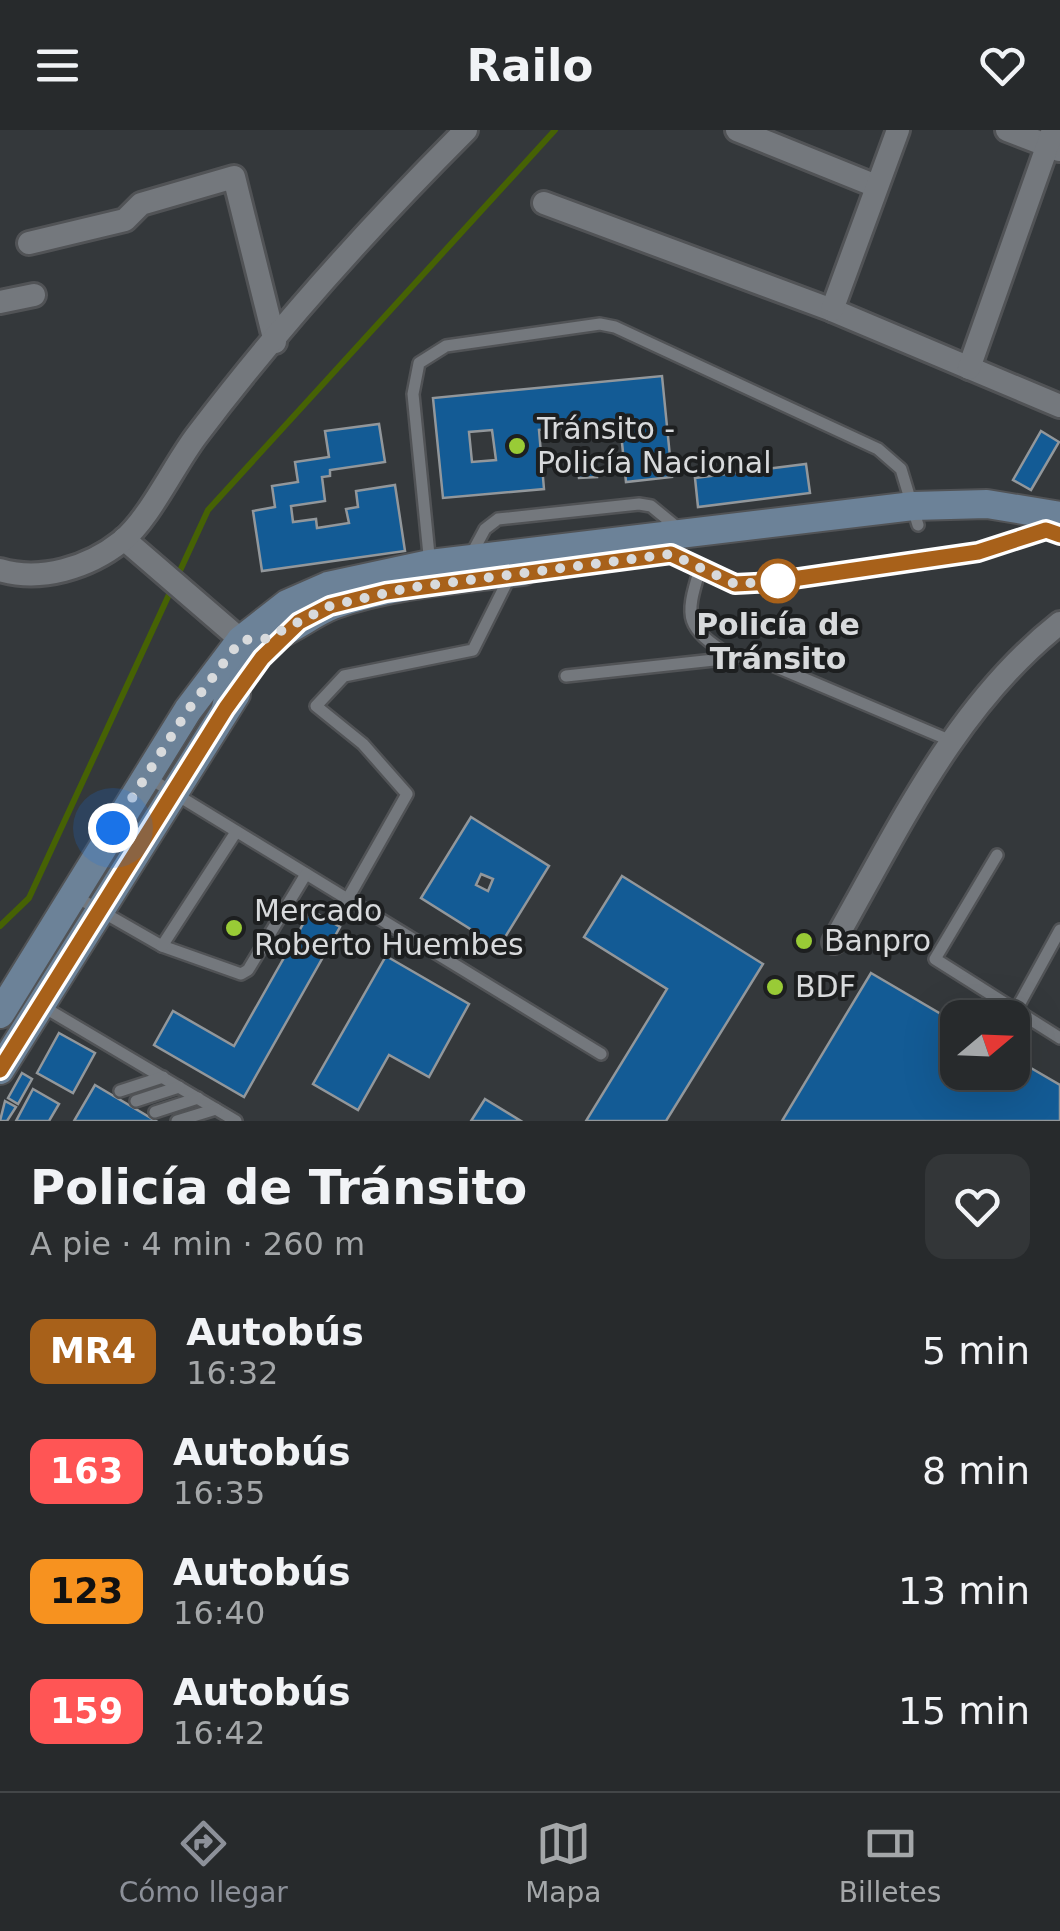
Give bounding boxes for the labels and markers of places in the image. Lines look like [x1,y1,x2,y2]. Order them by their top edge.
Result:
place label: Tránsito - Policía Nacional [536,411,772,480]
marker: Tránsito - Policía Nacional [506,435,528,457]
marker: Policía de Tránsito [757,560,799,602]
place label: Policía de Tránsito [696,607,860,676]
place label: Mercado Roberto Huembes [254,893,524,962]
marker: Mercado Roberto Huembes [223,917,245,939]
place label: Banpro [824,923,931,958]
marker: Banpro [793,930,815,952]
place label: BDF [795,969,856,1004]
marker: BDF [764,976,786,998]

